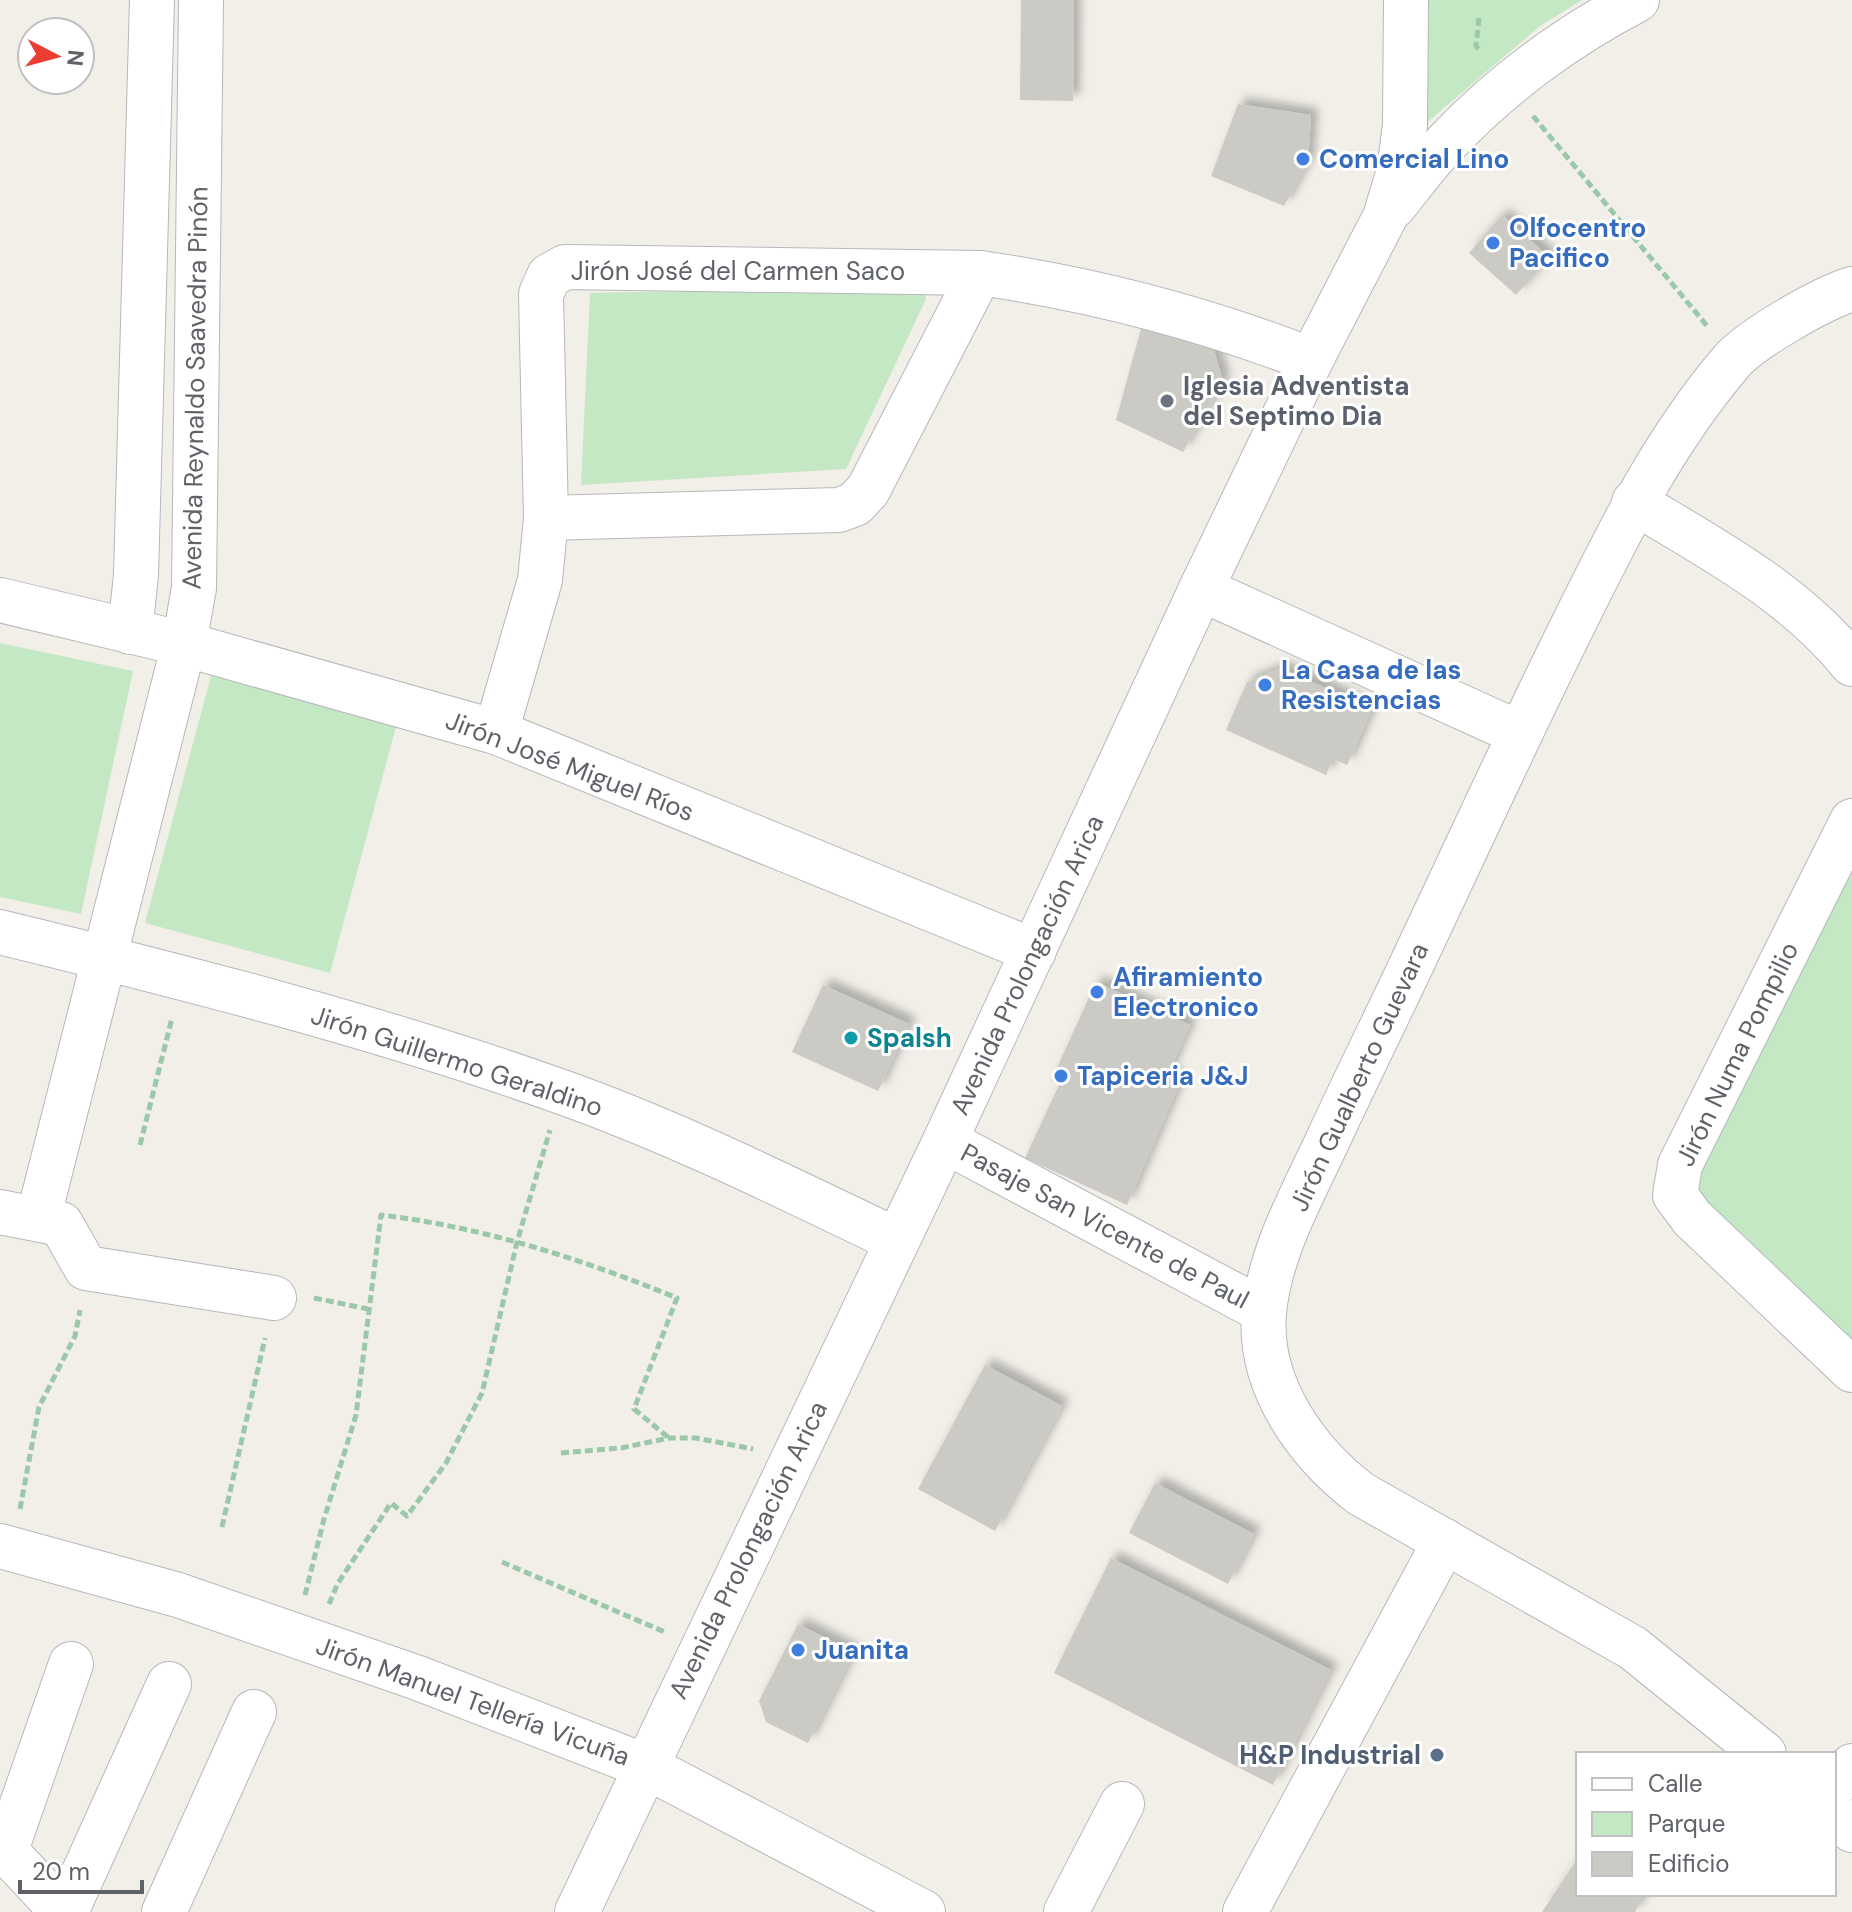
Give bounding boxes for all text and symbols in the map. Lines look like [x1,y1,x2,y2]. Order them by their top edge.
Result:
north arrow [16,16,96,96]
text: N [60,49,91,68]
place label: Comercial Lino [1319,142,1509,176]
marker: Comercial Lino [1294,150,1312,168]
street label: Avenida Reynaldo Saavedra Pinón [174,186,216,590]
place label: Olfocentro Pacifico [1509,211,1646,275]
marker: Olfocentro Pacifico [1484,234,1502,252]
street label: Jirón José del Carmen Saco [571,254,905,288]
place label: Iglesia Adventista del Septimo Dia [1183,369,1409,433]
marker: Iglesia Adventista del Septimo Dia [1158,392,1176,410]
place label: La Casa de las Resistencias [1281,653,1461,717]
marker: La Casa de las Resistencias [1256,676,1274,694]
street label: Jirón José Miguel Ríos [441,703,699,829]
street label: Avenida Prolongación Arica [942,810,1112,1120]
street label: Jirón Numa Pompilio [1668,936,1806,1172]
street label: Jirón Gualberto Guevara [1282,937,1436,1217]
place label: Afiramiento Electronico [1113,960,1263,1024]
marker: Afiramiento Electronico [1088,983,1106,1001]
street label: Jirón Guillermo Geraldino [307,998,607,1124]
place label: Spalsh [867,1021,952,1055]
marker: Spalsh [842,1029,860,1047]
place label: Tapiceria J&J [1077,1059,1249,1093]
marker: Tapiceria J&J [1052,1067,1070,1085]
street label: Pasaje San Vicente de Paul [955,1135,1255,1317]
street label: Avenida Prolongación Arica [661,1395,835,1705]
street label: Jirón Manuel Tellería Vicuña [312,1628,634,1774]
place label: Juanita [814,1633,909,1667]
marker: Juanita [789,1641,807,1659]
place label: H&P Industrial [1239,1738,1421,1772]
marker: H&P Industrial [1428,1746,1446,1764]
legend [1576,1752,1836,1896]
text: Calle [1648,1768,1703,1799]
text: Parque [1648,1808,1725,1839]
scale bar [20,1844,142,1894]
text: Edificio [1648,1848,1730,1879]
text: 20 m [32,1856,90,1887]

